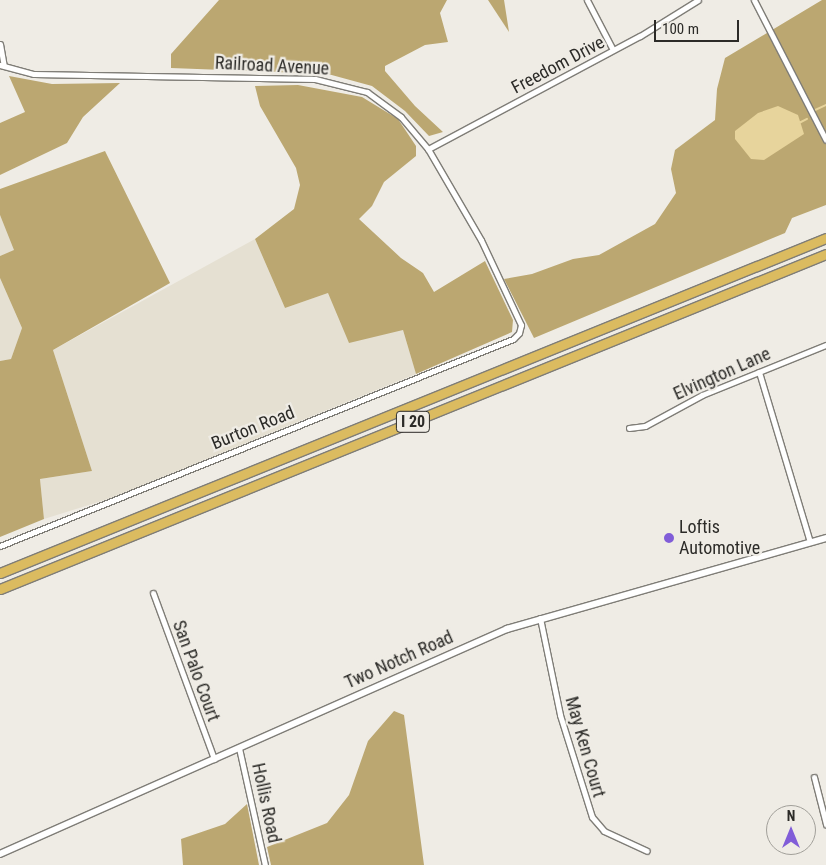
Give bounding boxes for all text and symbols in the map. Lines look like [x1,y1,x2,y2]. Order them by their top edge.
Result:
scale bar [656,10,741,42]
text: 100 m [662,20,699,38]
street label: Freedom Drive [508,31,608,99]
street label: Railroad Avenue [214,52,330,80]
street label: Elvington Lane [670,343,774,405]
street label: Burton Road [208,402,298,454]
road number: I 20 [396,408,430,436]
place label: Loftis Automotive [679,517,760,560]
marker: Loftis Automotive [663,532,675,544]
street label: San Palo Court [168,618,224,724]
street label: Two Notch Road [341,626,457,694]
street label: May Ken Court [560,694,610,800]
street label: Hollis Road [247,761,285,845]
north arrow [766,805,816,855]
text: N [787,808,795,824]

